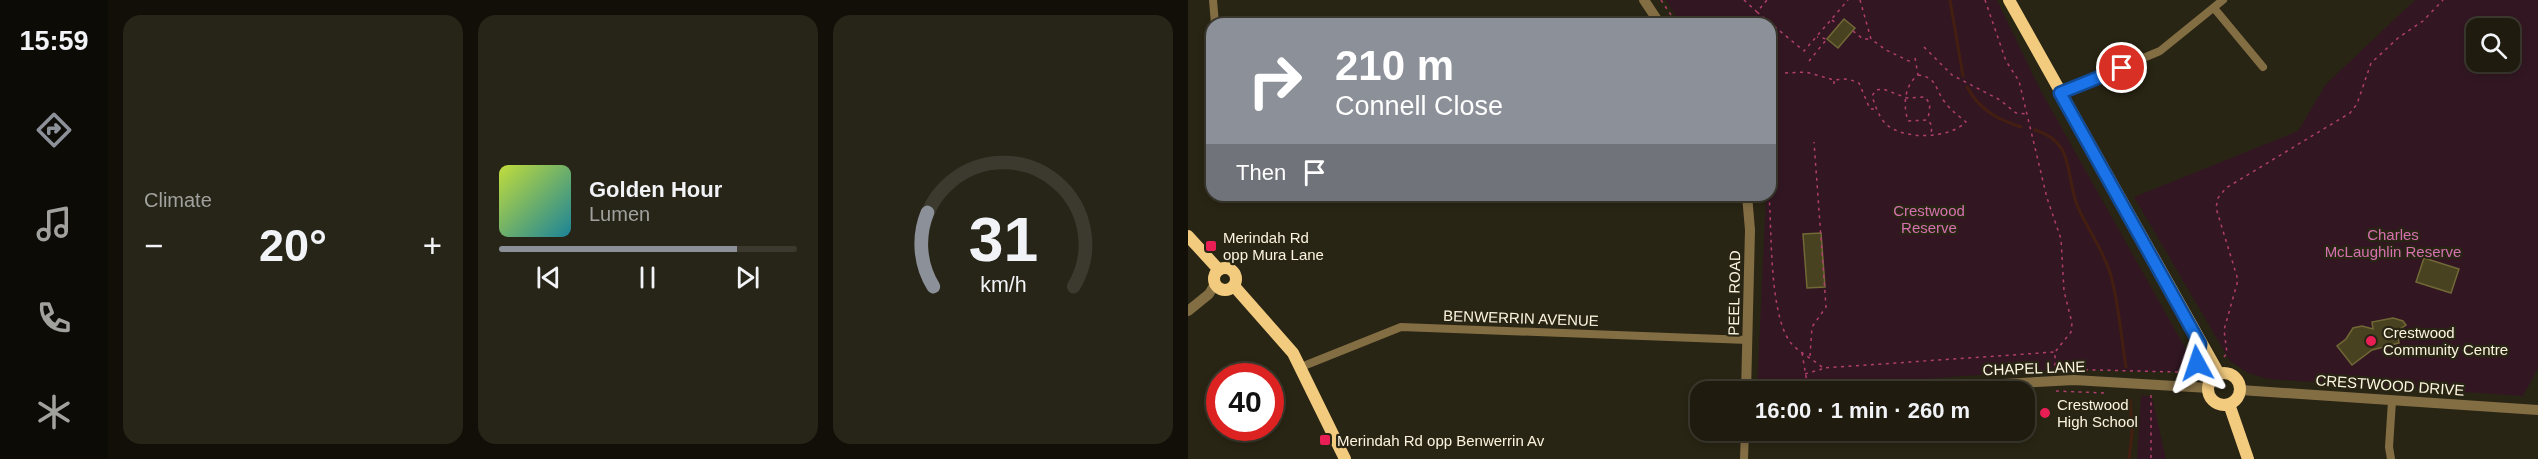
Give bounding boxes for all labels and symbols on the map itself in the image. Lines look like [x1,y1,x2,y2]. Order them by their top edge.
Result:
pin [2096,42,2147,93]
park label: Crestwood Reserve [1893,202,1965,236]
park label: Charles McLaughlin Reserve [2325,226,2461,260]
place label: Merindah Rd opp Mura Lane [1223,229,1324,263]
marker: Merindah Rd opp Mura Lane [1204,239,1218,253]
street label: PEEL ROAD [1725,250,1743,336]
street label: BENWERRIN AVENUE [1443,307,1599,329]
place label: Crestwood Community Centre [2383,324,2508,358]
position arrow [2165,331,2229,395]
marker: Crestwood Community Centre [2364,334,2378,348]
street label: CHAPEL LANE [1982,358,2086,378]
speed limit sign: 40 [1206,363,1284,441]
street label: CRESTWOOD DRIVE [2315,371,2465,399]
place label: Crestwood High School [2057,396,2138,430]
marker: Crestwood High School [2038,406,2052,420]
place label: Merindah Rd opp Benwerrin Av [1337,432,1545,449]
marker: Merindah Rd opp Benwerrin Av [1318,433,1332,447]

